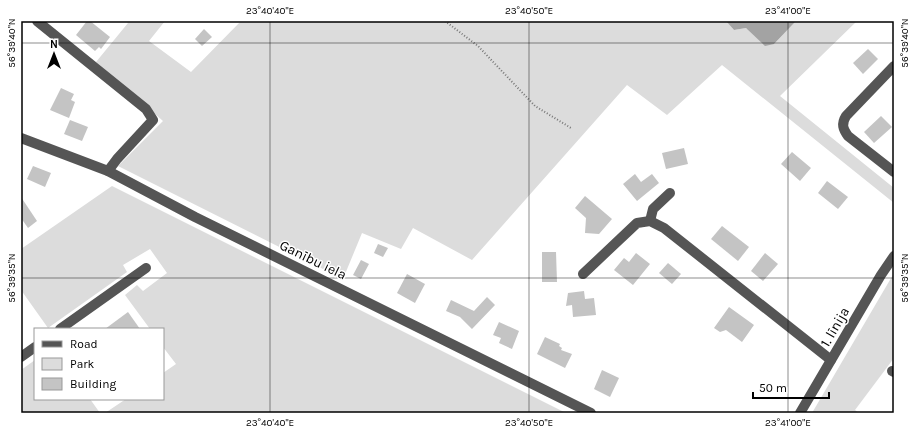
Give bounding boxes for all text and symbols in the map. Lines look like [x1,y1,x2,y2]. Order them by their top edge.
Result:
text: 23°40'40"E [246,5,294,17]
text: 23°40'50"E [505,5,553,17]
text: 23°41'00"E [765,5,811,17]
text: 56°39'40"N [6,18,18,68]
text: 56°39'40"N [899,18,911,68]
north arrow [34,34,74,74]
text: N [50,38,58,51]
street label: Ganību iela [277,236,349,284]
text: 56°39'35"N [6,253,18,303]
text: 56°39'35"N [899,253,911,303]
street label: 1. līnija [817,304,853,350]
legend [34,328,164,400]
text: Road [70,337,98,351]
text: Park [70,357,95,371]
scale bar [753,374,829,400]
text: Building [70,377,117,391]
text: 50 m [759,381,787,395]
text: 23°40'40"E [246,417,294,429]
text: 23°40'50"E [505,417,553,429]
text: 23°41'00"E [765,417,811,429]

